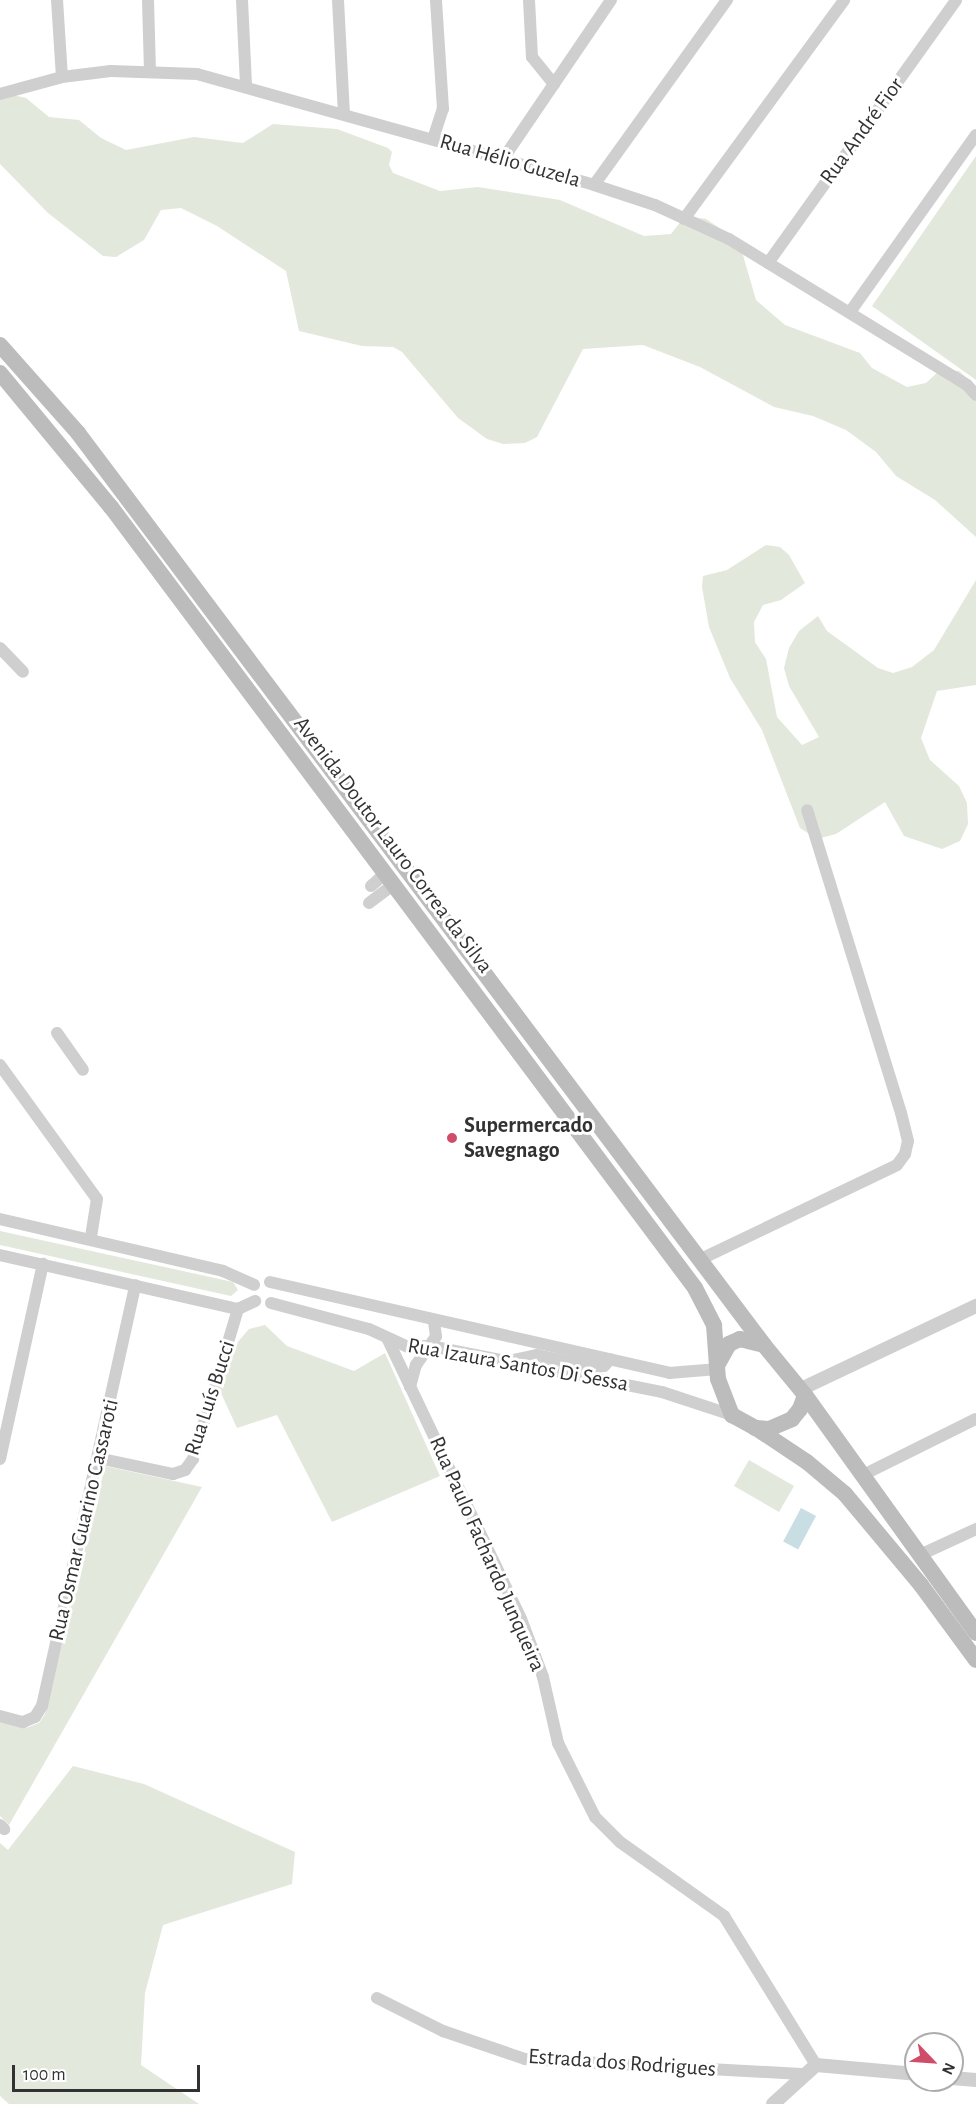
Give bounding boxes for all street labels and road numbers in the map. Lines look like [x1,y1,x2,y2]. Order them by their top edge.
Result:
street label: Rua André Fior [814,72,910,190]
street label: Rua Hélio Guzela [437,128,583,194]
street label: Avenida Doutor Lauro Correa da Silva [288,711,498,979]
street label: Rua Izaura Santos Di Sessa [406,1333,630,1397]
street label: Rua Luís Bucci [179,1337,241,1459]
street label: Rua Osmar Guarino Cassaroti [43,1397,125,1643]
street label: Rua Paulo Fachardo Junqueira [423,1432,551,1676]
street label: Estrada dos Rodrigues [527,2043,717,2083]

